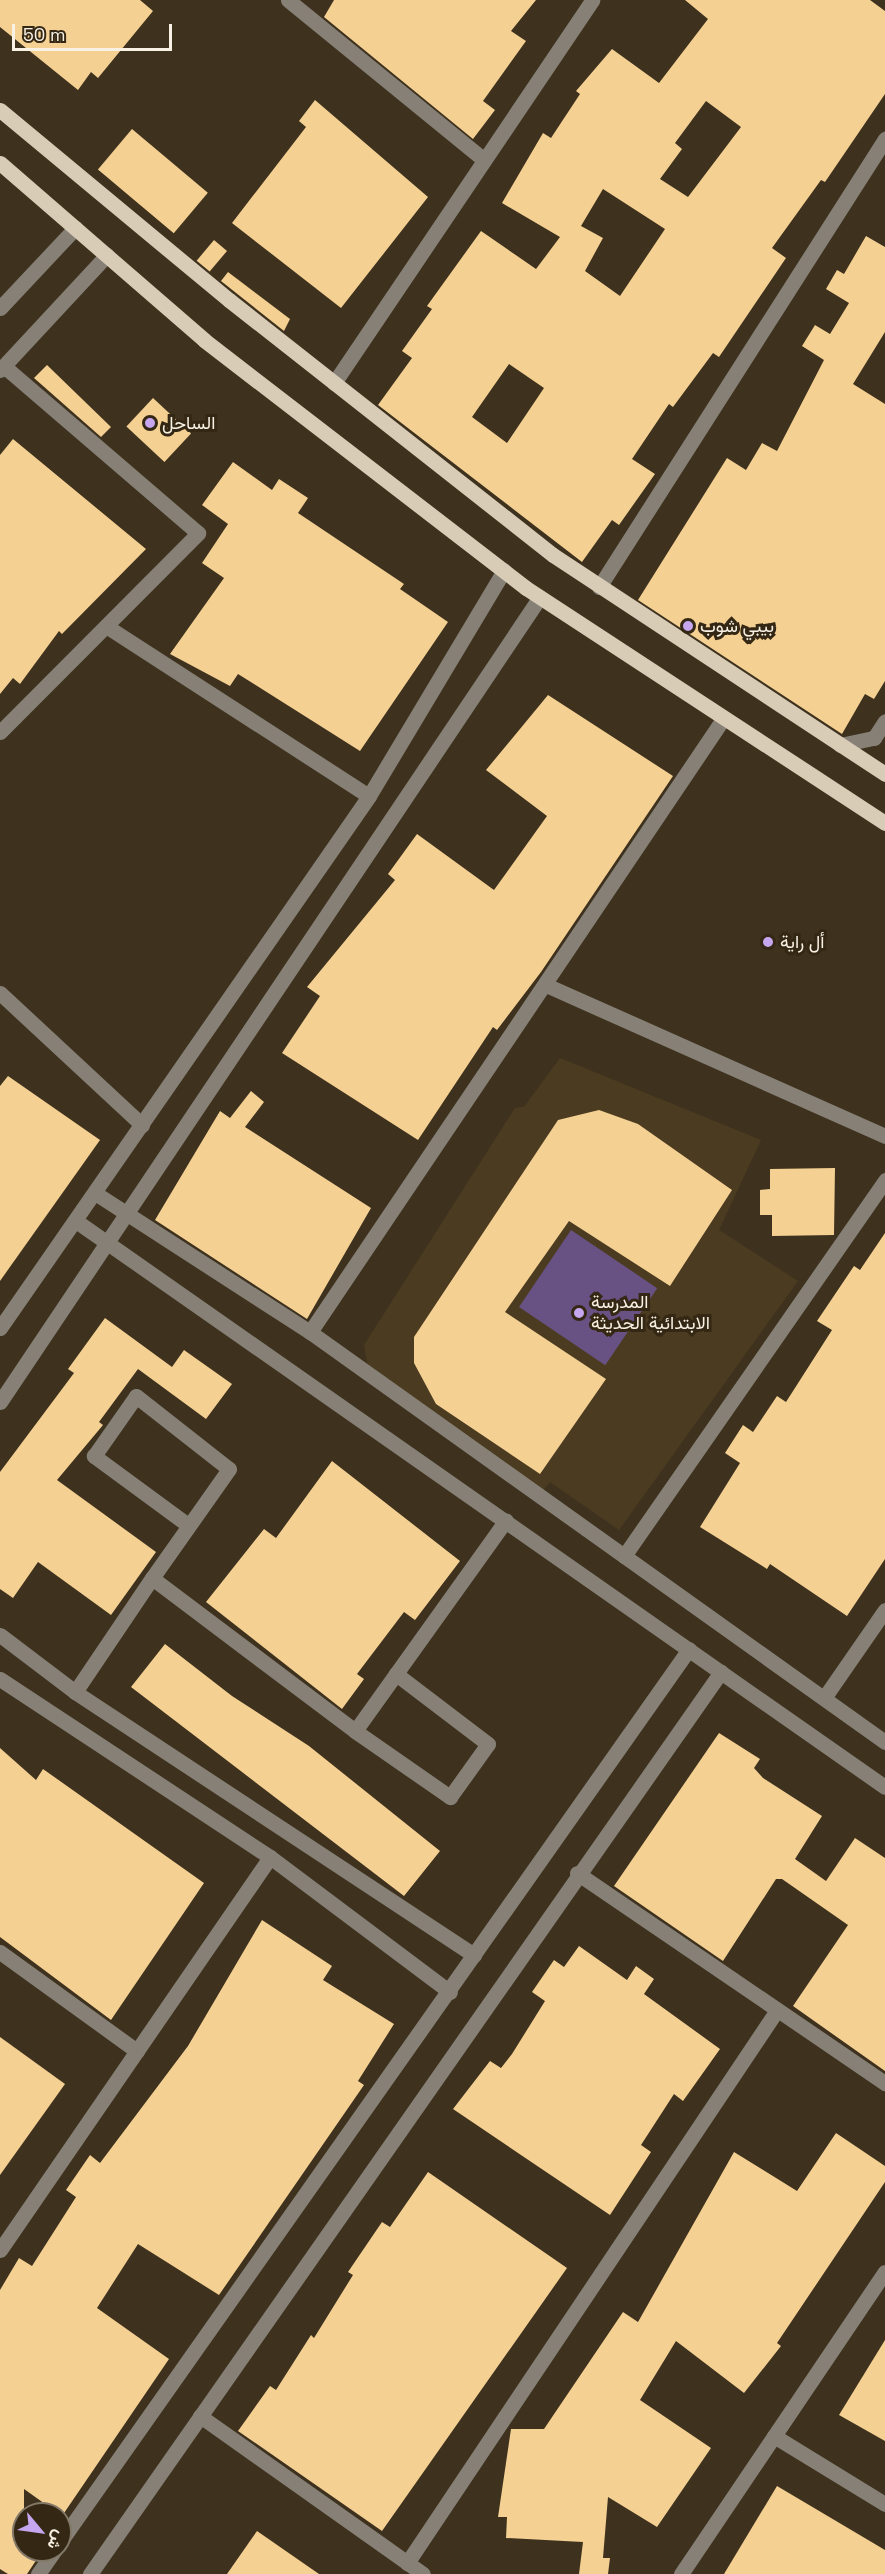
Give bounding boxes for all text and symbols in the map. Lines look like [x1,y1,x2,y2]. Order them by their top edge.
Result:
scale bar [15,12,176,50]
text: 50 m [23,23,65,46]
place label: الساحل [162,412,215,434]
marker: الساحل [143,416,157,430]
place label: بيبي شوب [700,615,774,637]
marker: بيبي شوب [681,619,695,633]
place label: أل راية [780,931,824,953]
marker: أل راية [761,935,775,949]
place label: المدرسة الابتدائية الحديثة [591,1292,710,1334]
marker: المدرسة الابتدائية الحديثة [572,1306,586,1320]
north arrow [12,2502,72,2562]
text: ش [43,2526,70,2553]

